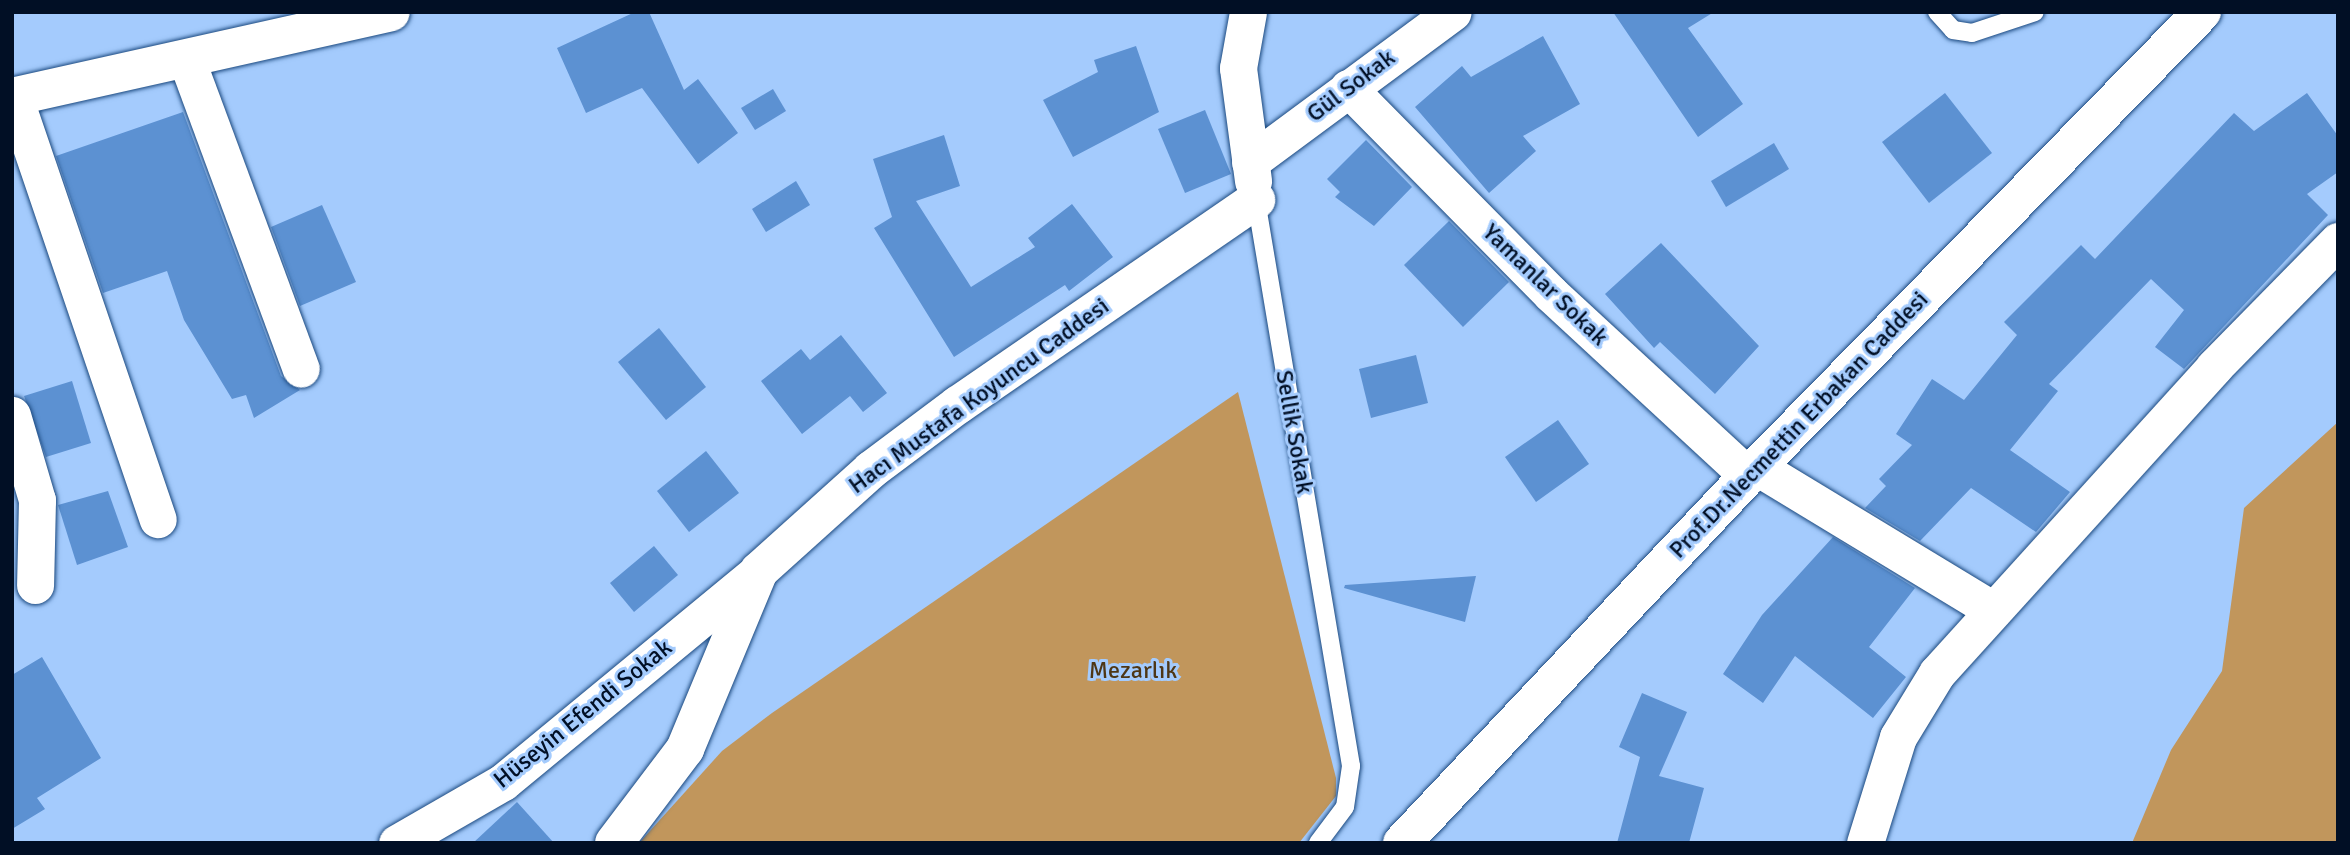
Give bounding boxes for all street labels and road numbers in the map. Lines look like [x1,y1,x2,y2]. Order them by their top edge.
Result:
street label: Gül Sokak [1301,44,1401,128]
street label: Yamanlar Sokak [1476,218,1614,352]
street label: Prof.Dr.Necmettin Erbakan Caddesi [1664,286,1934,564]
street label: Hacı Mustafa Koyuncu Caddesi [843,292,1115,500]
street label: Sellik Sokak [1269,368,1319,496]
street label: Hüseyin Efendi Sokak [488,633,678,795]

